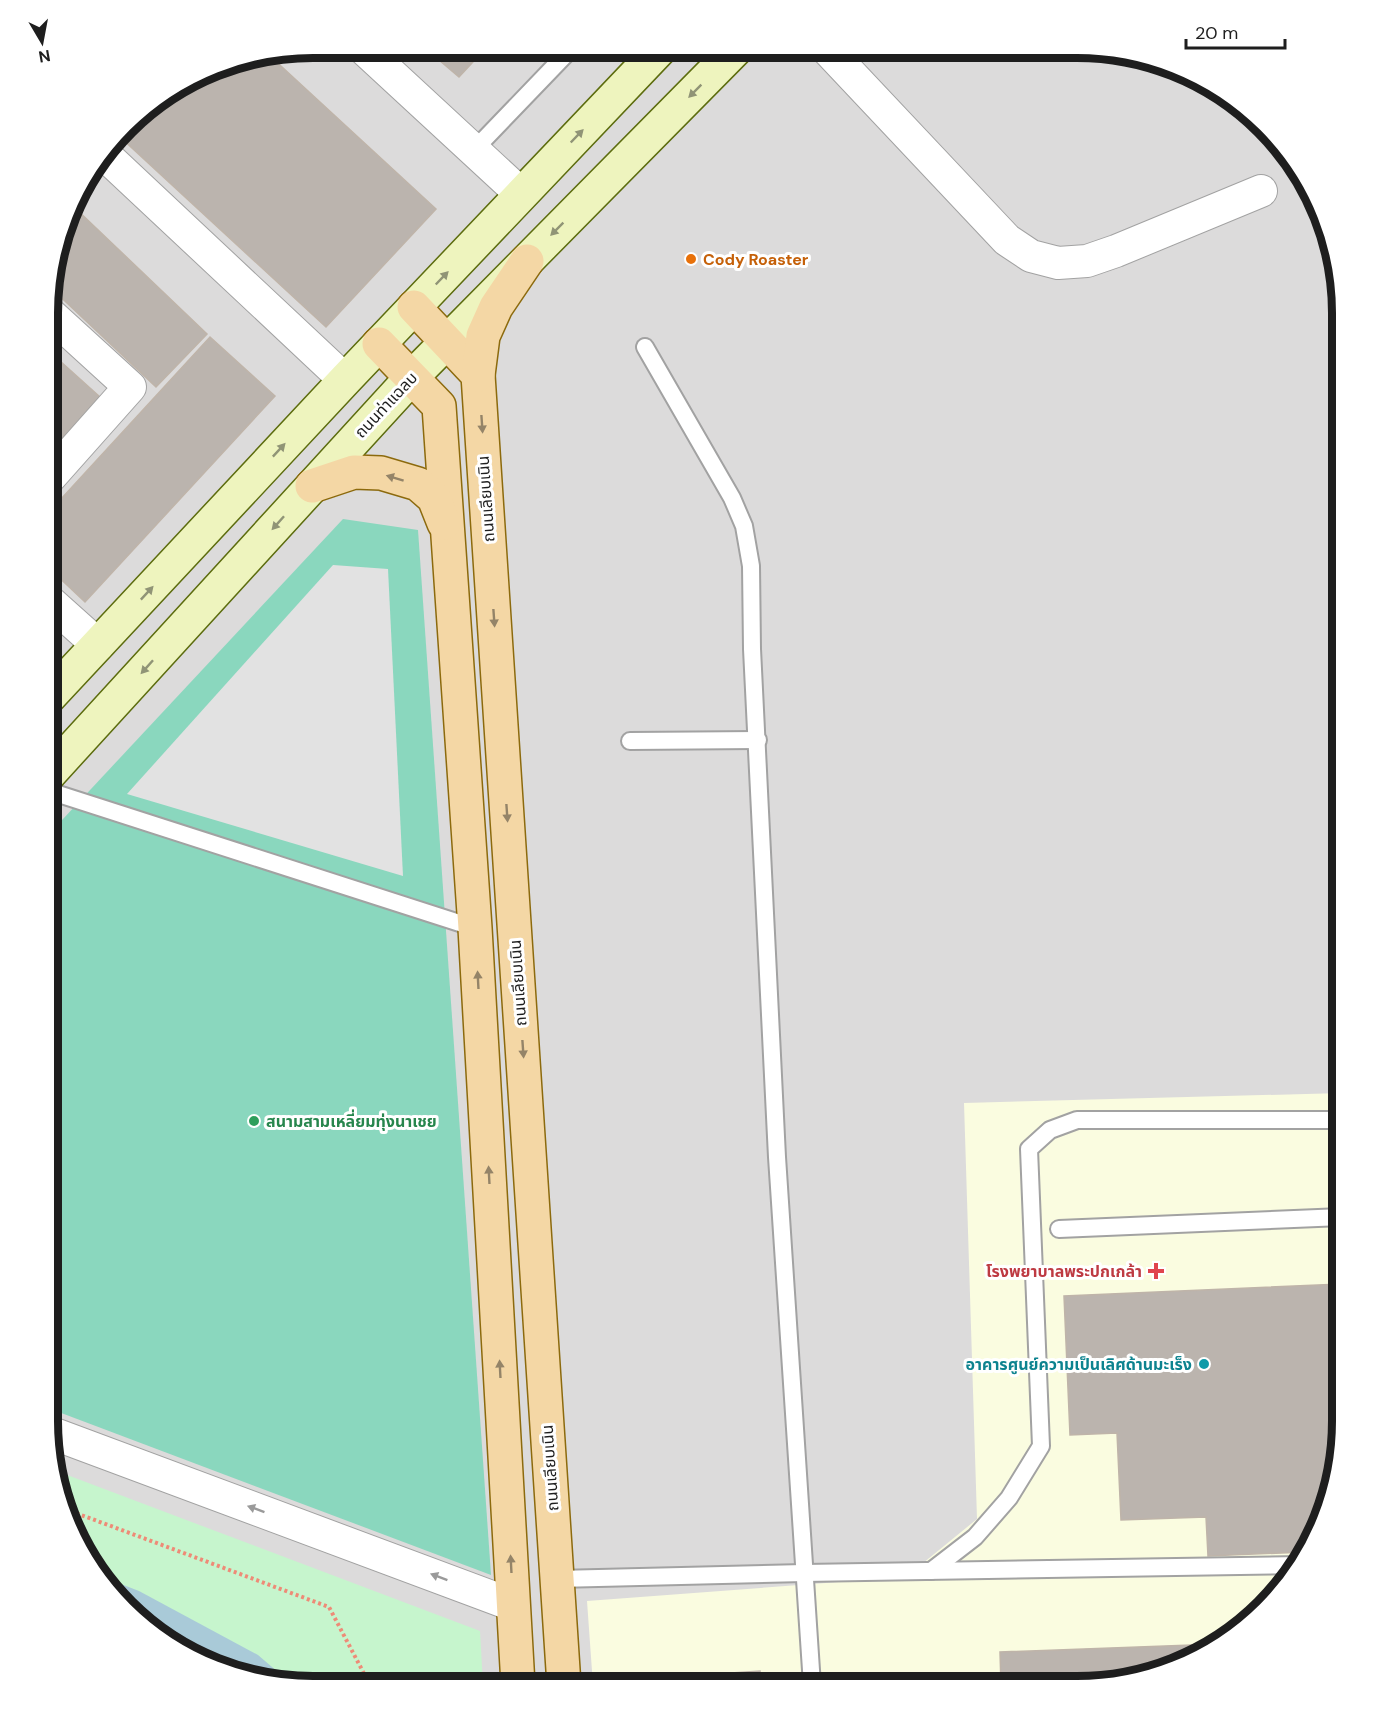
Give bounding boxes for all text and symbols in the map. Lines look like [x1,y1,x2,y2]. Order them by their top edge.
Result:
north arrow [12,12,72,72]
scale bar [1186,12,1285,50]
text: 20 m [1195,21,1238,45]
text: N [37,45,52,68]
one-way arrow [688,83,702,97]
one-way arrow [569,130,583,144]
one-way arrow [551,222,565,236]
place label: Cody Roaster [703,249,809,270]
marker: Cody Roaster [684,252,698,266]
one-way arrow [435,270,449,285]
street label: ถนนท่าแฉลบ [350,368,422,442]
one-way arrow [477,414,486,433]
one-way arrow [272,442,286,457]
street label: ถนนเลียบเนิน [473,455,499,543]
one-way arrow [386,473,404,482]
one-way arrow [272,516,286,530]
one-way arrow [139,586,153,600]
one-way arrow [490,609,499,628]
one-way arrow [141,659,154,674]
one-way arrow [502,803,512,822]
street label: ถนนเลียบเนิน [505,939,531,1027]
one-way arrow [474,971,483,990]
one-way arrow [518,1040,527,1059]
place label: สนามสามเหลี่ยมทุ่งนาเชย [266,1109,437,1132]
marker: สนามสามเหลี่ยมทุ่งนาเชย [247,1114,261,1128]
one-way arrow [485,1165,494,1184]
place label: โรงพยาบาลพระปกเกล้า [986,1261,1142,1282]
marker: โรงพยาบาลพระปกเกล้า [1147,1262,1165,1280]
place label: อาคารศูนย์ความเป็นเลิศด้านมะเร็ง [966,1354,1192,1375]
marker: อาคารศูนย์ความเป็นเลิศด้านมะเร็ง [1197,1357,1211,1371]
one-way arrow [496,1360,505,1379]
street label: ถนนเลียบเนิน [537,1424,563,1512]
one-way arrow [247,1504,265,1514]
one-way arrow [507,1555,516,1574]
one-way arrow [430,1572,448,1582]

